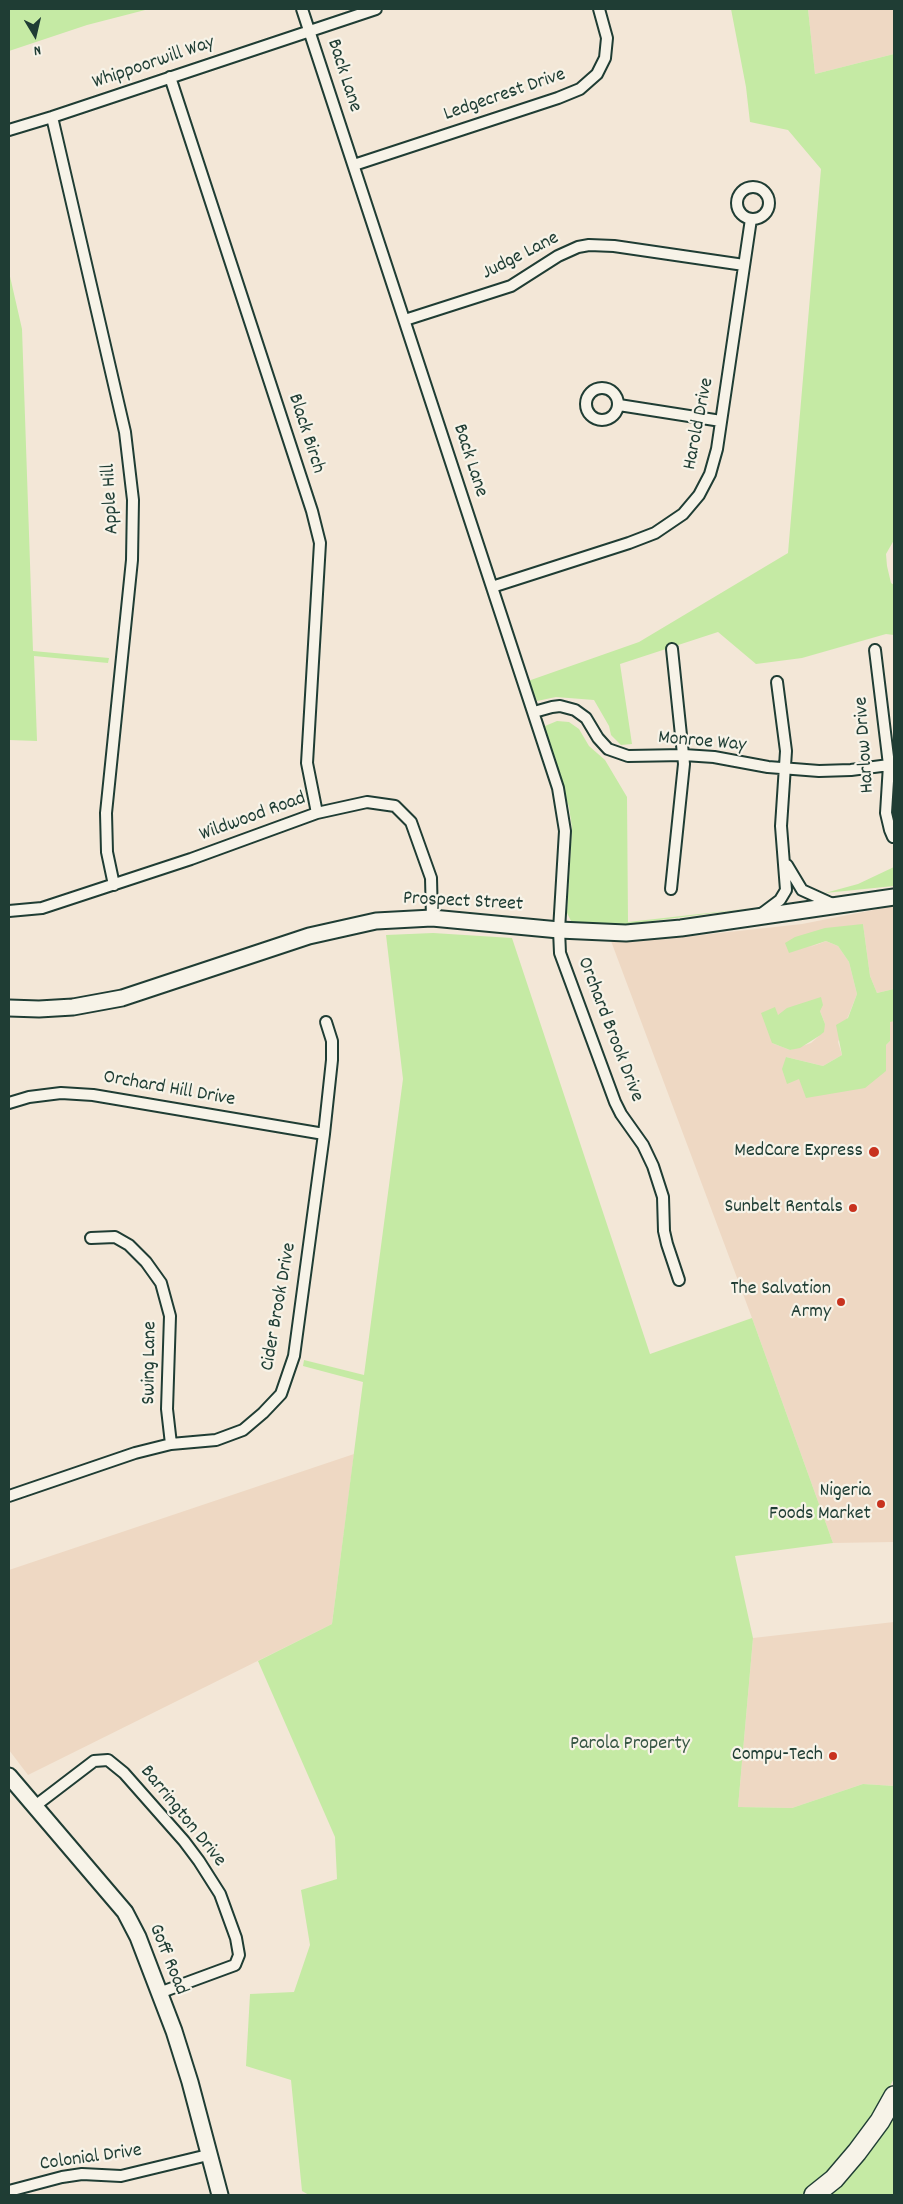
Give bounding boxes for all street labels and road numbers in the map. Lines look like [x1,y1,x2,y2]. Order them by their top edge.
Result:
street label: Whippoorwill Way [90,32,218,96]
street label: Back Lane [320,36,366,116]
street label: Ledgecrest Drive [441,64,569,128]
street label: Judge Lane [479,227,563,287]
street label: Harold Drive [679,376,721,472]
street label: Black Birch [281,391,329,477]
street label: Back Lane [446,421,492,501]
street label: Apple Hill [98,463,126,535]
street label: Harlow Drive [851,696,881,794]
street label: Monroe Way [657,727,747,759]
street label: Wildwood Road [197,788,309,848]
street label: Prospect Street [402,888,524,918]
street label: Orchard Brook Drive [570,954,648,1106]
street label: Orchard Hill Drive [101,1067,237,1113]
street label: Cider Brook Drive [257,1241,303,1373]
street label: Swing Lane [138,1321,164,1405]
street label: Barrington Drive [134,1761,230,1873]
street label: Goff Road [142,1921,192,1999]
street label: Colonial Drive [39,2140,143,2178]

